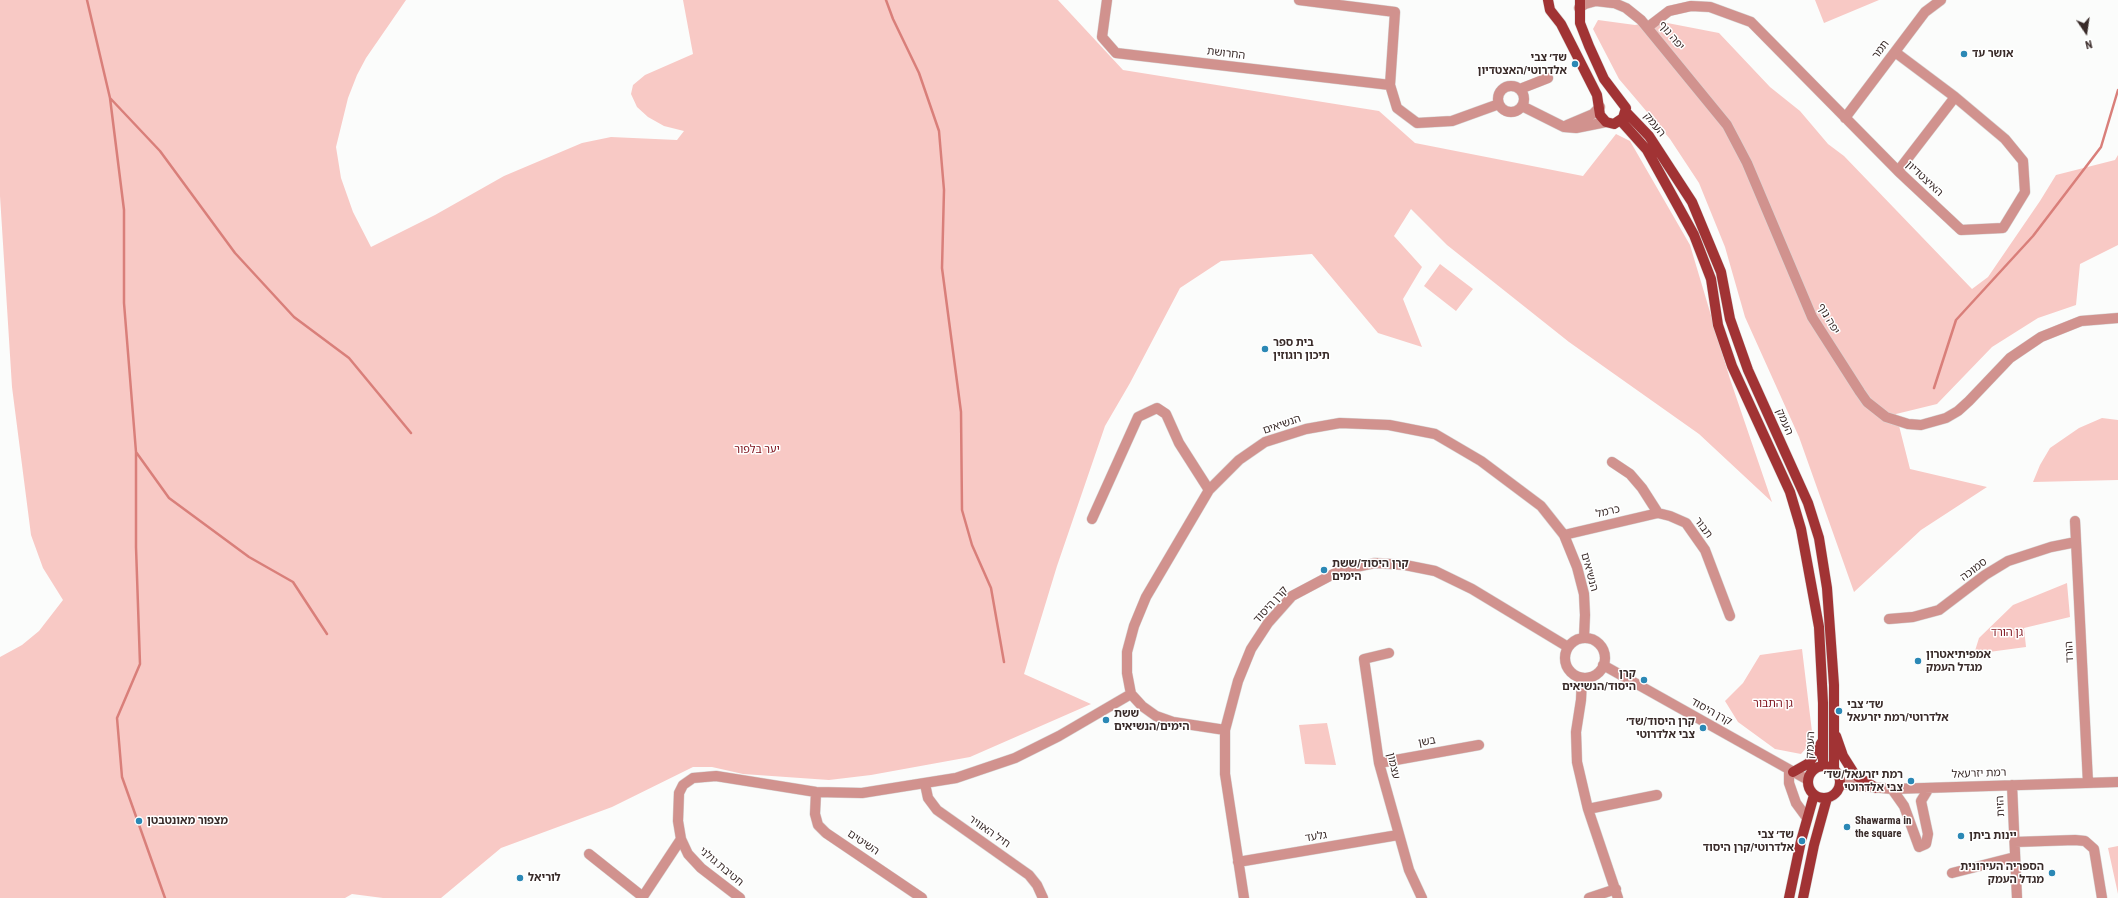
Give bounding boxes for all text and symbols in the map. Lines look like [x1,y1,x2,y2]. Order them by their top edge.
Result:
north arrow [2066,12,2106,52]
street label: יפה נוף [1655,19,1687,53]
text: N [2084,37,2094,51]
street label: תמר [1870,38,1892,62]
street label: החרושת [1206,45,1246,63]
place label: אושר עד [1972,47,2013,61]
marker: אושר עד [1959,49,1969,59]
place label: שד׳ צבי אלדרוטי/האצטדיון [1477,51,1567,77]
marker: שד׳ צבי אלדרוטי/האצטדיון [1570,59,1580,69]
street label: העמק [1640,110,1668,140]
street label: האיצטדיון [1903,158,1945,200]
street label: יפה נוף [1814,301,1842,337]
place label: בית ספר תיכון רוגוזין [1273,336,1330,362]
marker: בית ספר תיכון רוגוזין [1260,344,1270,354]
street label: העמק [1773,407,1795,437]
street label: הנשיאים [1261,412,1303,438]
park label: יער בלפור [734,443,780,457]
street label: כרמל [1595,503,1621,521]
street label: תבור [1691,515,1715,541]
street label: הנשיאים [1578,551,1600,593]
street label: סמוכה [1958,556,1990,584]
place label: קרן היסוד/ששת הימים [1332,557,1409,583]
marker: קרן היסוד/ששת הימים [1319,565,1329,575]
street label: קרן היסוד [1251,584,1291,626]
park label: גן הורד [1991,626,2023,640]
street label: הורד [2063,641,2077,663]
place label: אמפיתיאטרון מגדל העמק [1926,648,1991,674]
marker: אמפיתיאטרון מגדל העמק [1913,656,1923,666]
place label: קרן היסוד/הנשיאים [1562,667,1636,693]
marker: קרן היסוד/הנשיאים [1639,675,1649,685]
street label: קרן היסוד [1688,695,1734,729]
park label: גן התבור [1753,697,1793,711]
place label: שד׳ צבי אלדרוטי/רמת יזרעאל [1847,698,1949,724]
marker: שד׳ צבי אלדרוטי/רמת יזרעאל [1834,706,1844,716]
place label: ששת הימים/הנשיאים [1114,707,1189,733]
marker: ששת הימים/הנשיאים [1101,715,1111,725]
place label: קרן היסוד/שד׳ צבי אלדרוטי [1626,715,1695,741]
marker: קרן היסוד/שד׳ צבי אלדרוטי [1698,723,1708,733]
street label: העמק [1804,731,1818,759]
street label: בשן [1417,734,1437,750]
street label: עצמון [1384,751,1402,781]
street label: רמת יזרעאל [1951,766,2007,782]
place label: רמת יזרעאל/שד׳ צבי אלדרוטי [1824,768,1903,794]
marker: רמת יזרעאל/שד׳ צבי אלדרוטי [1906,776,1916,786]
street label: הזית [1994,795,2008,817]
street label: חיל האוויר [966,813,1012,851]
place label: מצפור מאונטבטן [147,814,228,828]
place label: Shawarma in the square [1855,814,1911,840]
marker: מצפור מאונטבטן [134,816,144,826]
marker: Shawarma in the square [1842,822,1852,832]
street label: השיטים [845,828,881,858]
place label: שד׳ צבי אלדרוטי/קרן היסוד [1703,828,1794,854]
street label: גלעד [1304,829,1328,845]
place label: יינות ביתן [1969,829,2017,843]
marker: יינות ביתן [1956,831,1966,841]
marker: שד׳ צבי אלדרוטי/קרן היסוד [1797,836,1807,846]
street label: חטיבת גולני [696,845,746,889]
place label: הספריה העירונית מגדל העמק [1960,860,2044,886]
marker: הספריה העירונית מגדל העמק [2047,868,2057,878]
place label: לוריאל [528,871,561,885]
marker: לוריאל [515,873,525,883]

